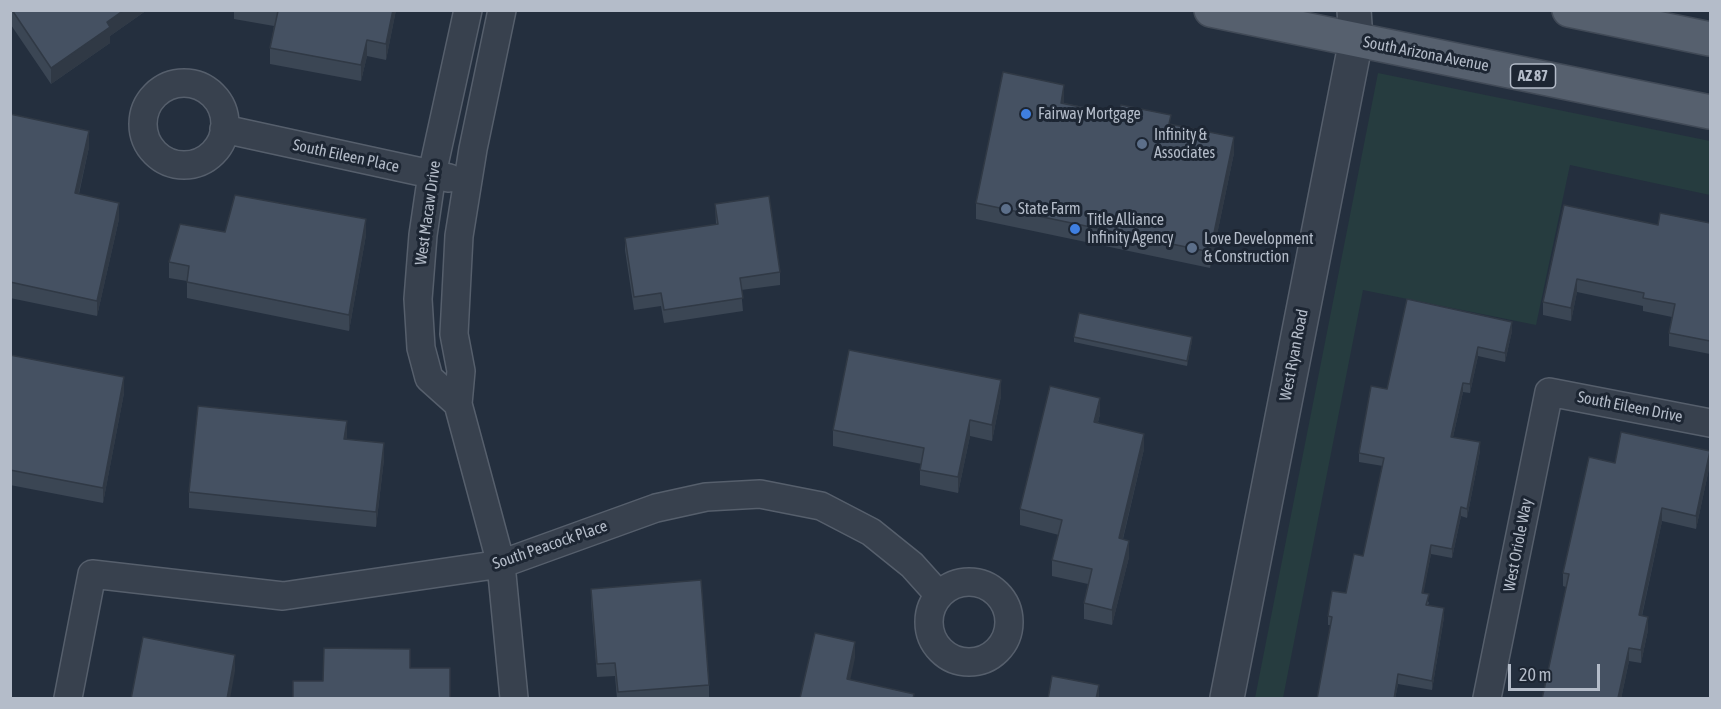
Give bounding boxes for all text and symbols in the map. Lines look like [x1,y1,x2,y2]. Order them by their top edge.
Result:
street label: South Arizona Avenue [1362,32,1490,76]
road number: AZ 87 [1510,64,1556,88]
place label: Fairway Mortgage [1038,104,1141,124]
marker: Fairway Mortgage [1019,107,1033,121]
place label: Infinity & Associates [1154,125,1215,163]
street label: South Eileen Place [291,135,401,177]
marker: Infinity & Associates [1135,137,1149,151]
street label: West Macaw Drive [411,160,445,266]
place label: State Farm [1018,199,1080,219]
marker: State Farm [999,202,1013,216]
place label: Title Alliance Infinity Agency [1087,210,1174,248]
marker: Title Alliance Infinity Agency [1068,222,1082,236]
place label: Love Development & Construction [1204,229,1314,267]
marker: Love Development & Construction [1185,241,1199,255]
street label: West Ryan Road [1276,307,1312,403]
street label: South Eileen Drive [1576,387,1684,427]
street label: West Oriole Way [1500,497,1536,593]
street label: South Peacock Place [490,516,610,574]
scale bar [1511,652,1602,690]
text: 20 m [1519,664,1551,685]

